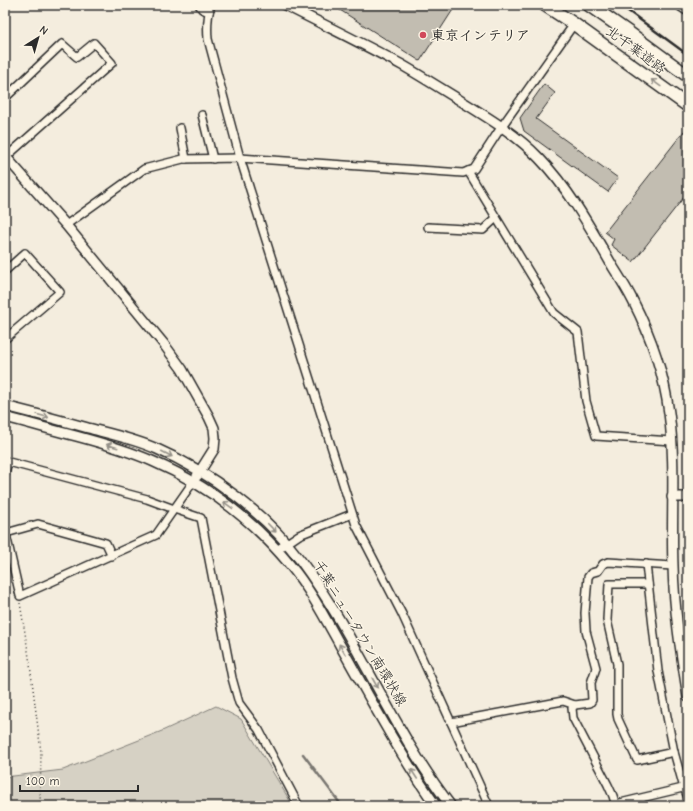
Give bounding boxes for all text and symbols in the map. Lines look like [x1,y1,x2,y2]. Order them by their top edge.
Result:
north arrow [18,18,58,58]
text: N [37,23,50,38]
street label: 北千葉道路 [603,23,669,77]
place label: 東京インテリア [431,27,530,44]
marker: 東京インテリア [418,30,428,40]
one-way arrow [651,79,662,87]
one-way arrow [36,413,49,420]
one-way arrow [106,442,119,449]
one-way arrow [161,451,173,458]
one-way arrow [222,501,233,509]
one-way arrow [267,523,277,533]
street label: 千葉ニュータウン南環状線 [310,557,410,709]
one-way arrow [338,643,346,655]
one-way arrow [371,677,379,689]
scale bar [20,767,138,793]
one-way arrow [410,768,419,779]
text: 100 m [26,774,59,788]

